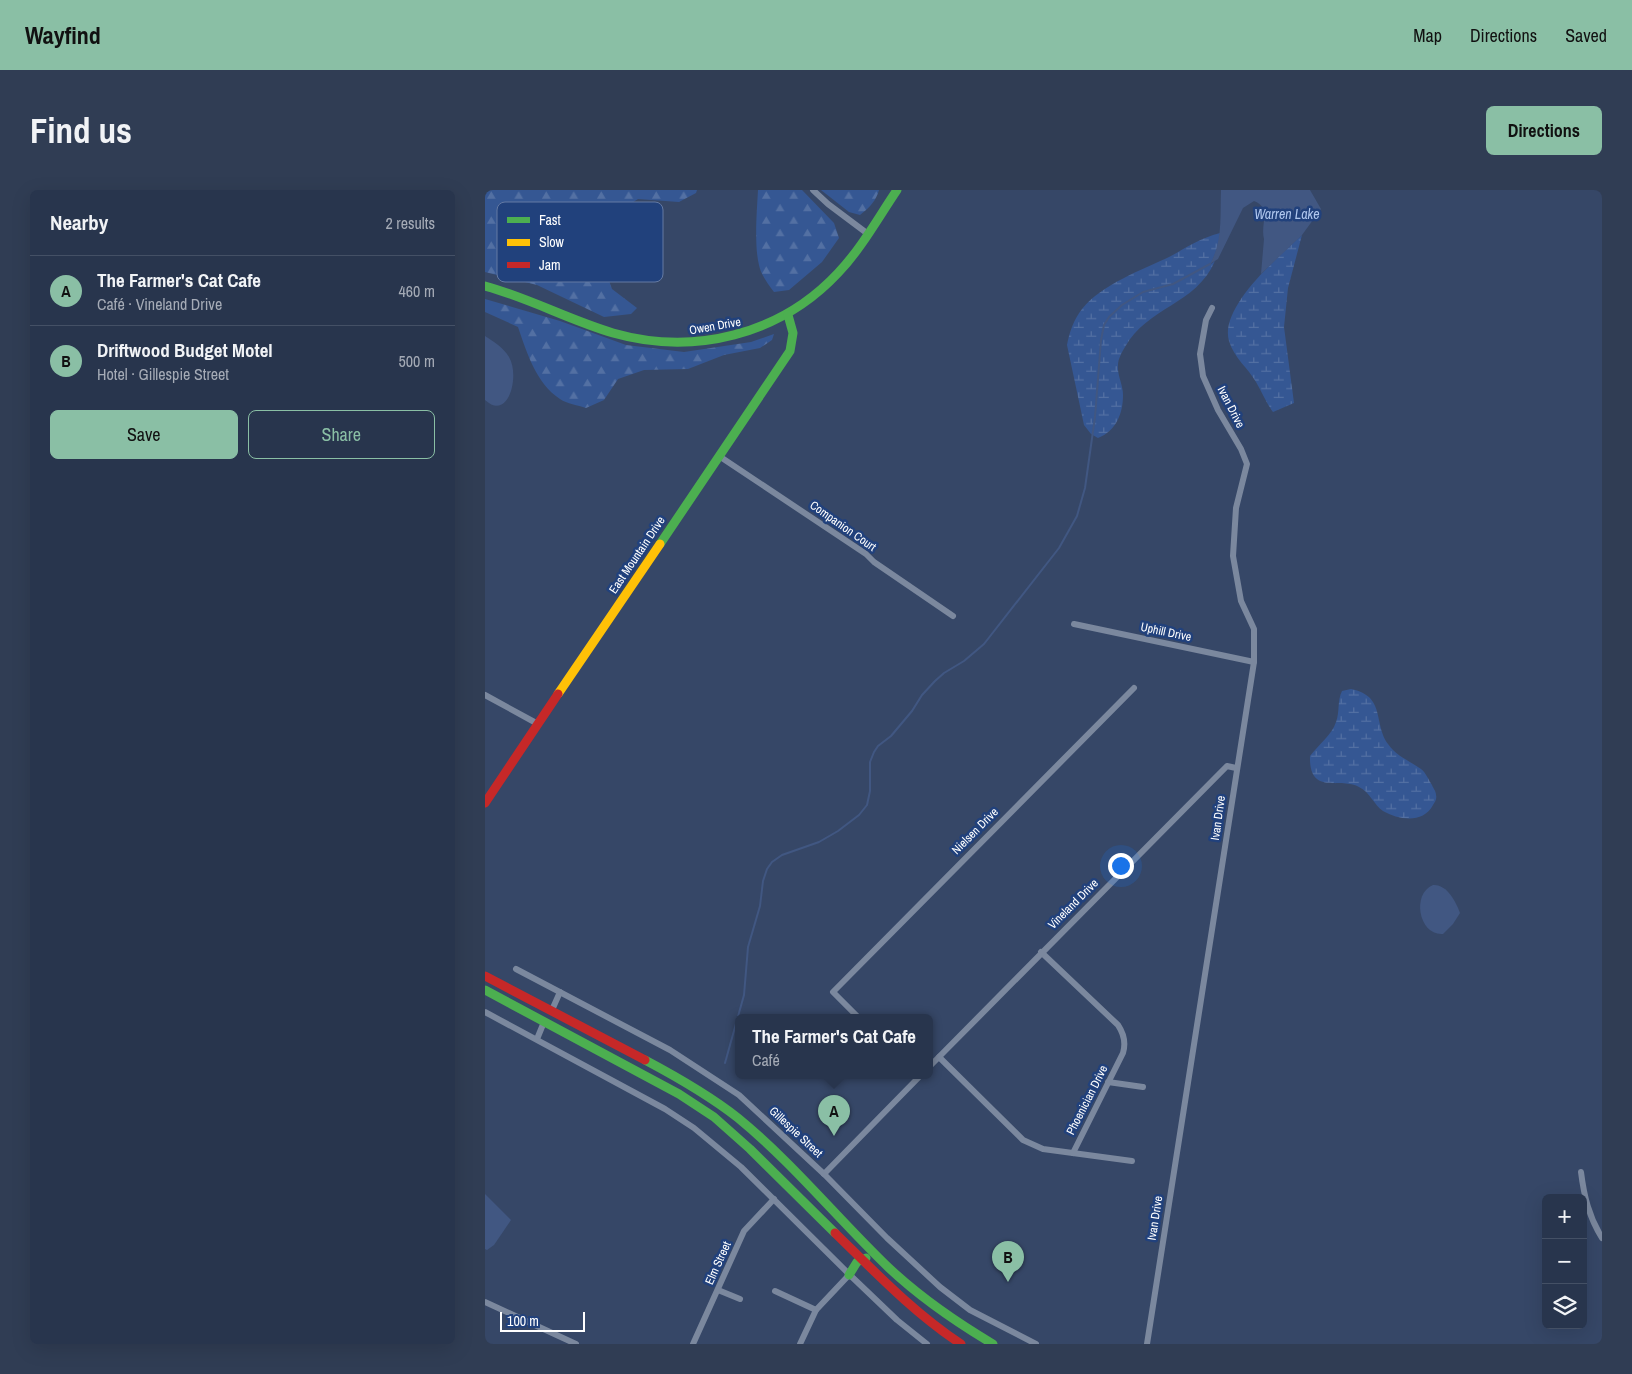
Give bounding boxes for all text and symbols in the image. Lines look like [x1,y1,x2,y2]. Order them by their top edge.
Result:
text: Wayfind [25,19,101,51]
text: Map [1413,23,1442,48]
text: Directions [1470,23,1537,48]
text: Saved [1565,23,1607,48]
button: Directions [1486,106,1602,155]
text: Find us [30,107,132,154]
legend [497,202,663,282]
water label: Warren Lake [1254,205,1320,223]
text: Nearby [50,208,108,237]
text: Fast [539,211,561,229]
text: 2 results [385,212,435,234]
text: Slow [539,233,565,251]
text: Jam [539,256,561,274]
text: The Farmer's Cat Cafe [97,267,261,293]
text: A [61,280,71,302]
text: 460 m [399,280,435,302]
text: Café · Vineland Drive [97,293,222,315]
street label: Owen Drive [688,314,742,338]
text: Driftwood Budget Motel [97,337,273,363]
text: B [61,350,71,372]
text: 500 m [399,350,435,372]
text: Hotel · Gillespie Street [97,363,229,385]
street label: Ivan Drive [1214,383,1248,431]
button: Save [50,410,238,459]
button: Share [248,410,435,459]
street label: Companion Court [807,497,880,555]
street label: East Mountain Drive [605,513,669,597]
street label: Uphill Drive [1139,619,1193,645]
street label: Ivan Drive [1207,795,1229,841]
street label: Nielsen Drive [948,804,1002,858]
your location [1108,853,1134,879]
street label: Vineland Drive [1044,875,1102,933]
popup [735,1014,933,1079]
text: The Farmer's Cat Cafe [752,1023,916,1049]
text: Café [752,1049,780,1071]
street label: Phoenician Drive [1063,1062,1111,1138]
pin: A [818,1095,850,1136]
street label: Gillespie Street [766,1103,826,1161]
map controls [1542,1194,1587,1329]
button: + [1542,1194,1587,1239]
street label: Ivan Drive [1144,1195,1166,1241]
street label: Elm Street [701,1239,735,1287]
button: − [1542,1239,1587,1284]
pin: B [992,1241,1024,1282]
button: layers [1542,1284,1587,1329]
scale bar [500,1309,585,1332]
text: 100 m [507,1312,539,1330]

